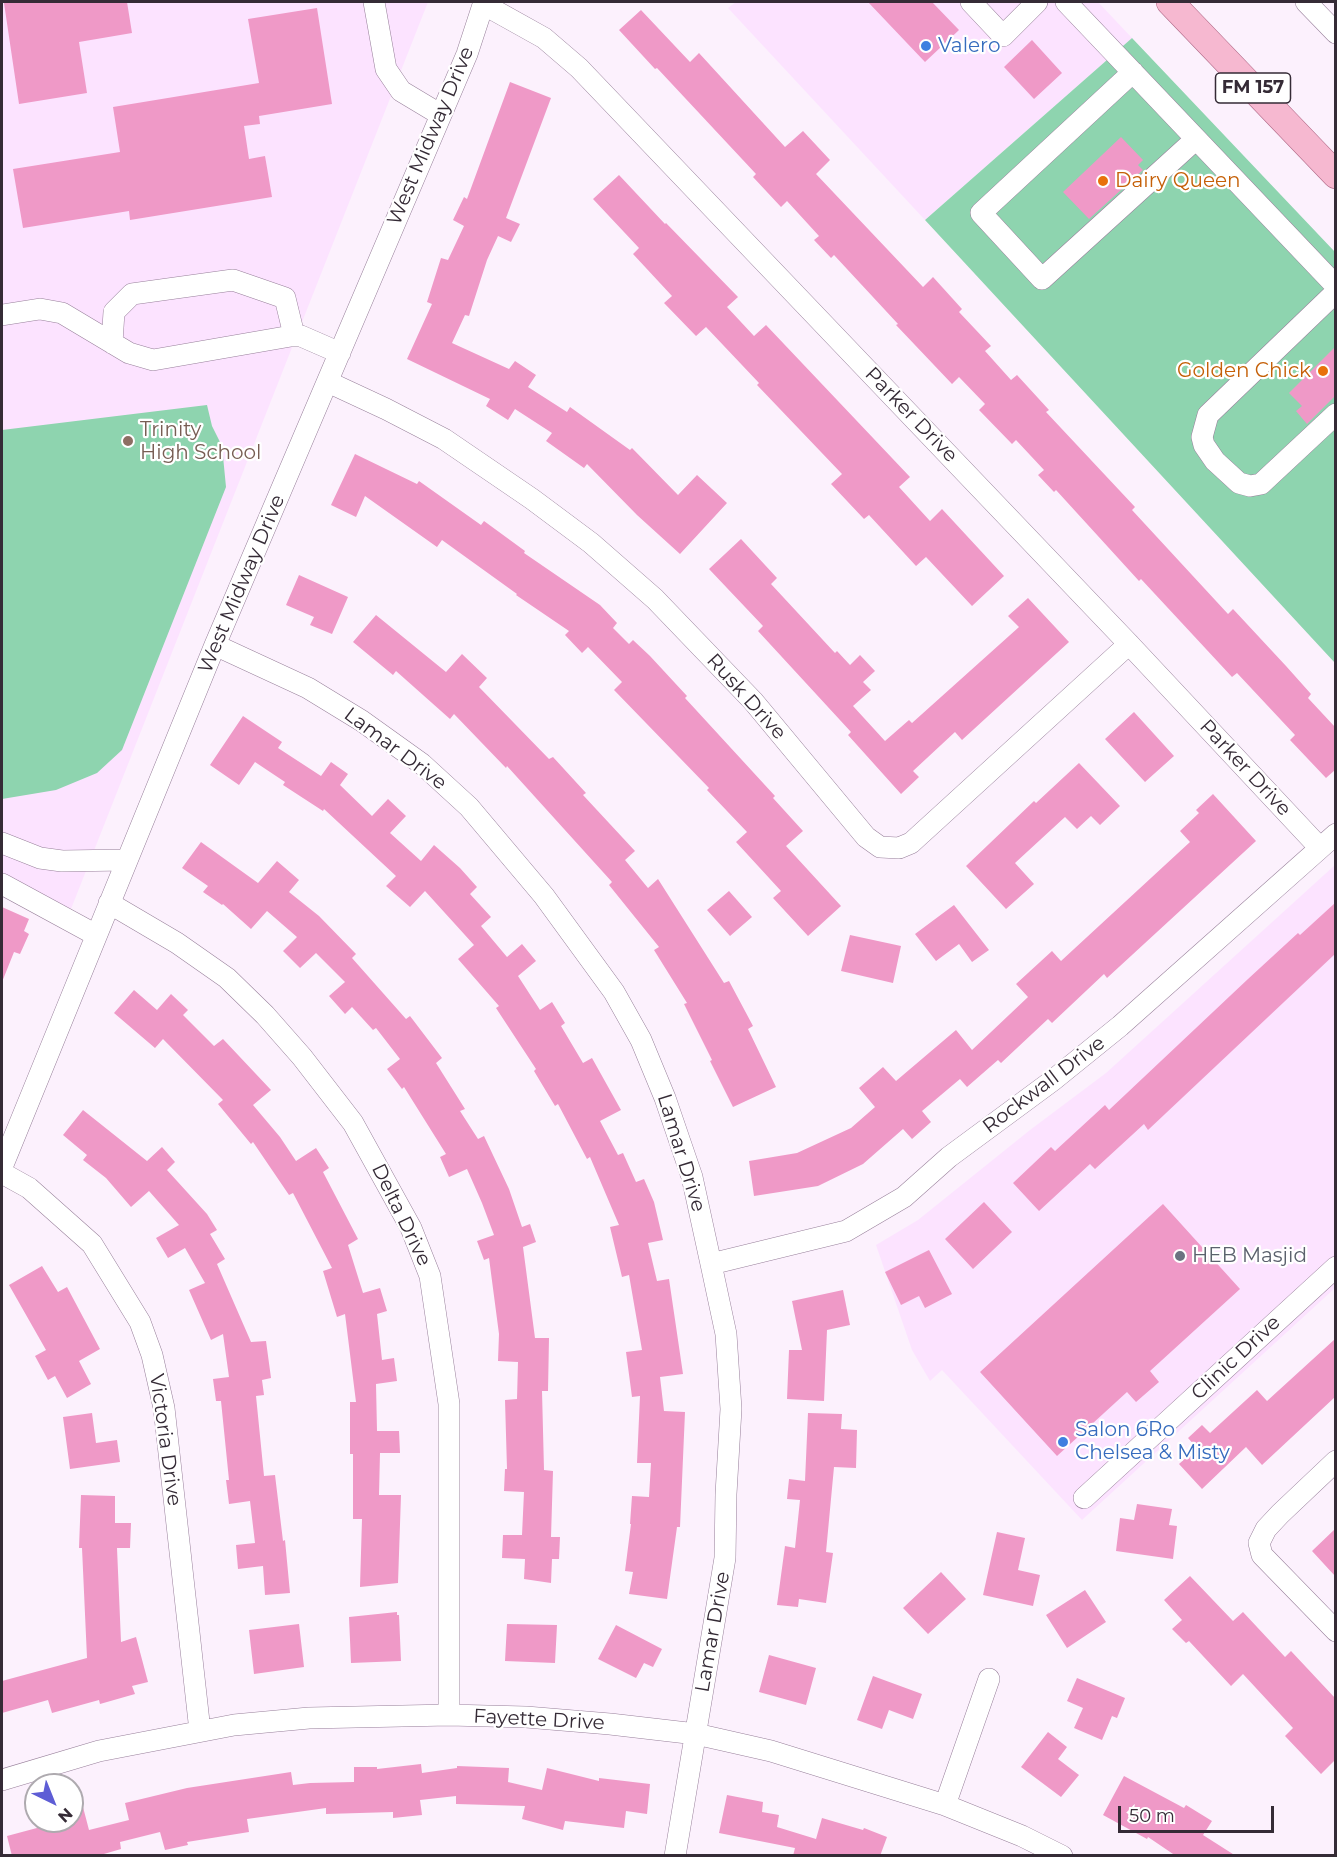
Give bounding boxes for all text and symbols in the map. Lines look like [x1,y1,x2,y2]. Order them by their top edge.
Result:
place label: Valero [938,34,1000,58]
marker: Valero [919,39,933,53]
street label: West Midway Drive [383,43,479,229]
road number: FM 157 [1216,73,1290,103]
place label: Dairy Queen [1115,169,1241,193]
marker: Dairy Queen [1096,174,1110,188]
place label: Golden Chick [1177,359,1311,383]
street label: Parker Drive [860,362,962,468]
marker: Golden Chick [1316,364,1330,378]
place label: Trinity High School [140,418,261,465]
marker: Trinity High School [121,434,135,448]
street label: West Midway Drive [194,491,290,677]
street label: Rusk Drive [701,649,791,745]
street label: Lamar Drive [339,703,451,795]
street label: Parker Drive [1194,715,1296,821]
street label: Rockwall Drive [978,1031,1110,1139]
street label: Lamar Drive [652,1091,710,1215]
street label: Delta Drive [366,1160,436,1270]
place label: HEB Masjid [1192,1244,1307,1268]
marker: HEB Masjid [1173,1249,1187,1263]
street label: Clinic Drive [1187,1311,1285,1405]
street label: Victoria Drive [144,1372,186,1508]
place label: Salon 6Ro Chelsea & Misty [1075,1418,1230,1465]
marker: Salon 6Ro Chelsea & Misty [1056,1435,1070,1449]
street label: Lamar Drive [691,1570,735,1694]
street label: Fayette Drive [473,1705,605,1735]
north arrow [24,1773,84,1833]
scale bar [1121,1794,1277,1832]
text: N [54,1804,76,1826]
text: 50 m [1129,1805,1175,1827]

